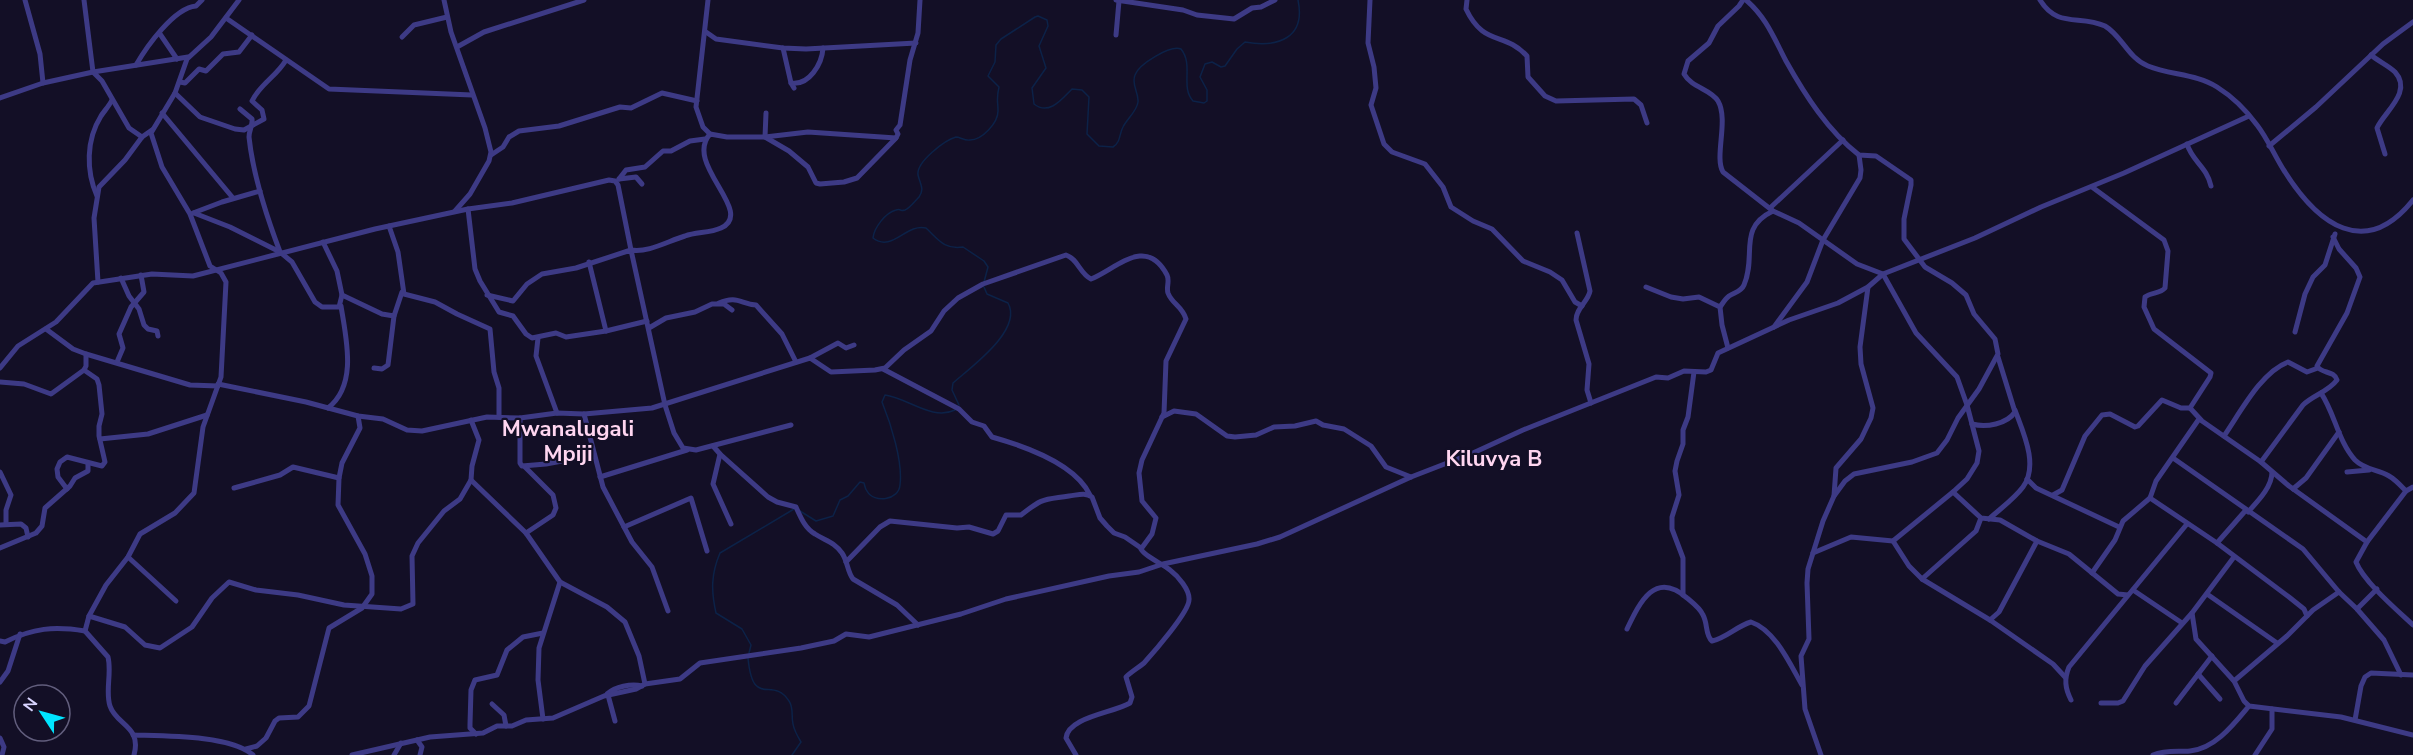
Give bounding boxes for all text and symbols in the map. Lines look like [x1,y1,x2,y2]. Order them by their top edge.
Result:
district label: Mwanalugali Mpiji [502,414,634,469]
district label: Kiluvya B [1446,444,1542,474]
north arrow [12,683,72,743]
text: N [18,693,43,716]

